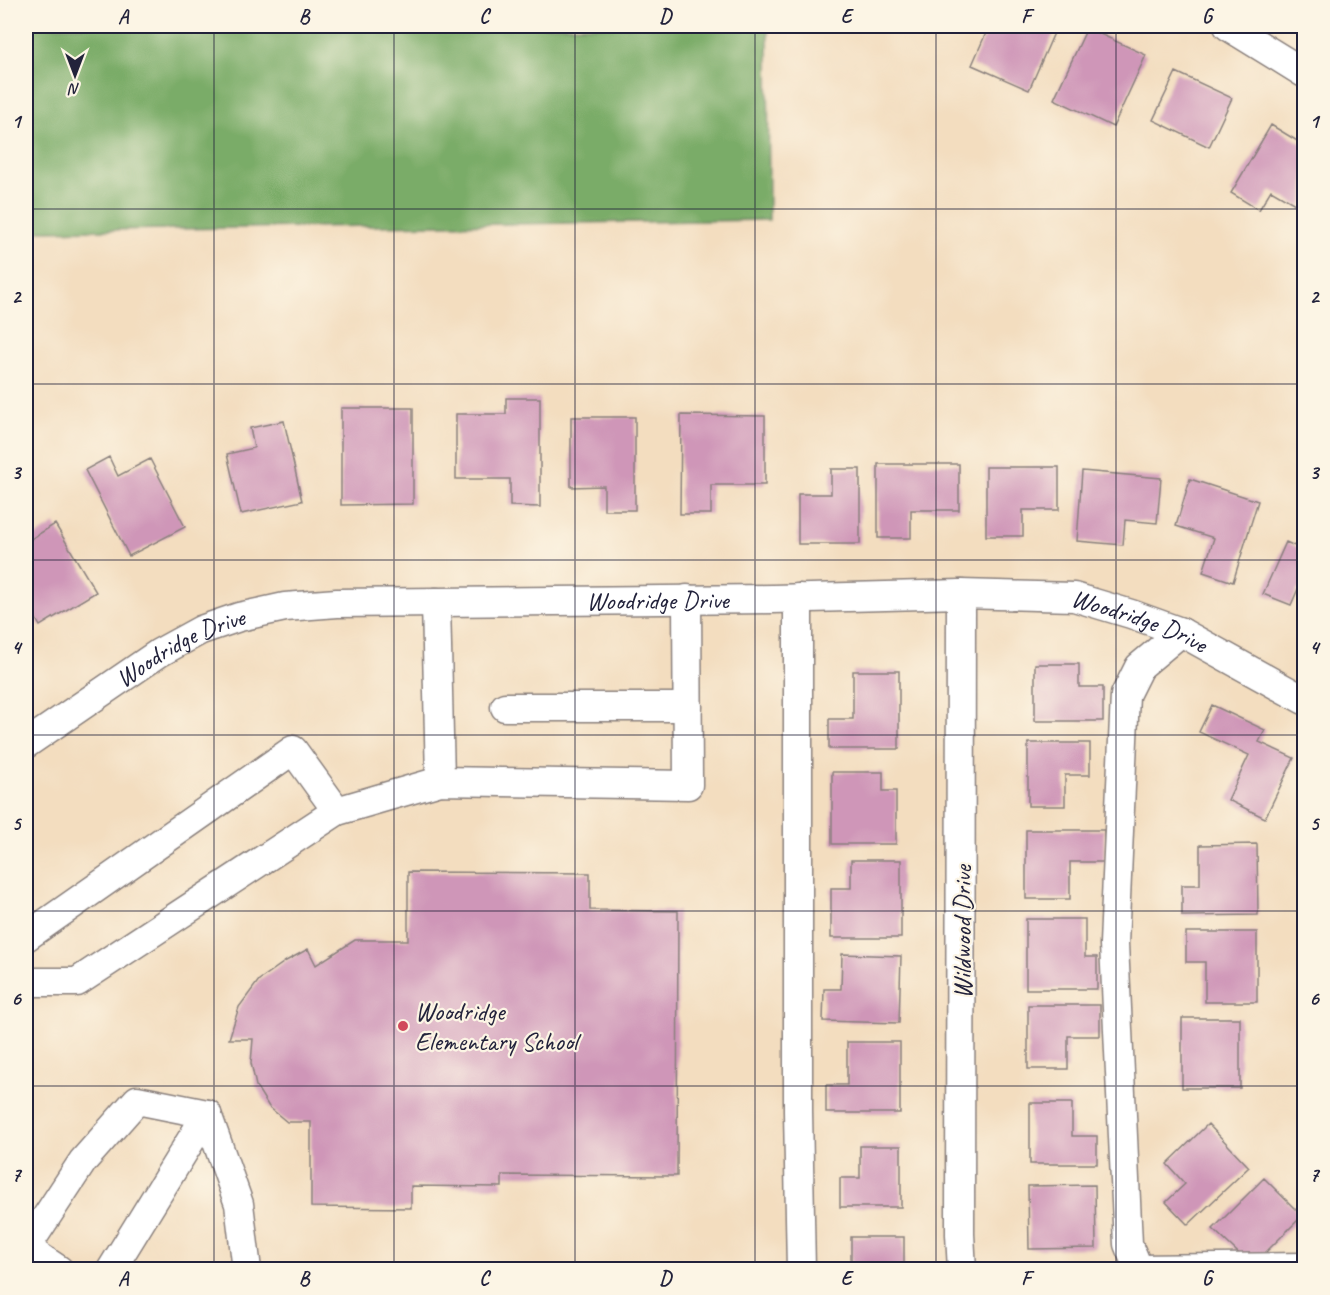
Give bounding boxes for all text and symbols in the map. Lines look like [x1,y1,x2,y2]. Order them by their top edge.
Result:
text: A [118,4,130,29]
text: B [299,4,311,29]
text: C [479,4,491,29]
text: D [659,4,673,29]
text: E [841,4,855,29]
text: F [1021,4,1035,29]
text: G [1202,4,1215,29]
north arrow [45,45,105,105]
text: N [67,79,80,99]
text: 1 [12,109,23,134]
text: 1 [1310,109,1321,134]
text: 2 [12,284,23,309]
text: 2 [1310,284,1321,309]
text: 3 [12,460,23,485]
text: 3 [1310,460,1321,485]
street label: Woodridge Drive [1068,581,1215,661]
street label: Woodridge Drive [586,583,730,617]
street label: Woodridge Drive [109,600,249,694]
text: 4 [12,635,24,660]
text: 4 [1310,635,1322,660]
text: 5 [12,811,23,836]
text: 5 [1310,811,1321,836]
street label: Wildwood Drive [946,864,979,999]
text: 6 [11,986,22,1011]
text: 6 [1309,986,1320,1011]
place label: Woodridge Elementary School [415,995,582,1058]
marker: Woodridge Elementary School [396,1019,410,1033]
text: 7 [12,1162,23,1187]
text: 7 [1310,1162,1321,1187]
text: A [118,1266,130,1291]
text: B [299,1266,311,1291]
text: C [479,1266,491,1291]
text: D [659,1266,673,1291]
text: E [841,1266,855,1291]
text: F [1021,1266,1035,1291]
text: G [1202,1266,1215,1291]

